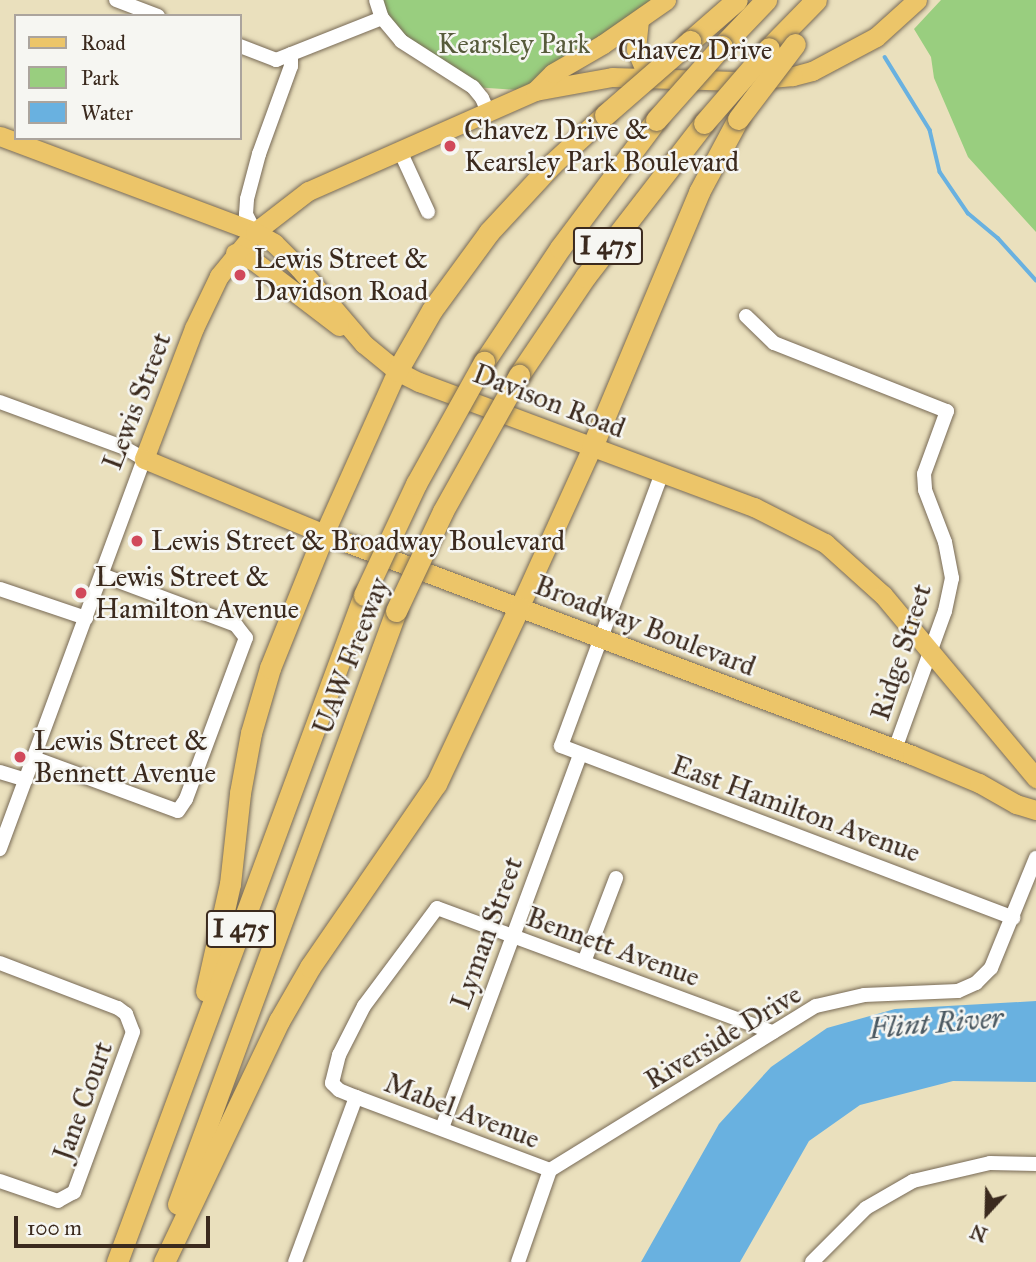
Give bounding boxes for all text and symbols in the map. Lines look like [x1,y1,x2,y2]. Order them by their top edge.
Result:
legend [14,14,242,140]
park label: Kearsley Park [438,27,590,61]
text: Road [81,30,126,56]
street label: Chavez Drive [618,33,772,67]
text: Park [81,65,119,91]
text: Water [81,100,133,126]
place label: Chavez Drive & Kearsley Park Boulevard [464,113,739,179]
marker: Chavez Drive & Kearsley Park Boulevard [442,138,458,154]
road number: I 475 [571,224,645,268]
place label: Lewis Street & Davidson Road [254,242,428,308]
marker: Lewis Street & Davidson Road [232,267,248,283]
street label: Lewis Street [95,328,179,474]
street label: Davison Road [468,357,630,445]
place label: Lewis Street & Broadway Boulevard [151,524,565,558]
marker: Lewis Street & Broadway Boulevard [129,533,145,549]
place label: Lewis Street & Hamilton Avenue [95,560,299,626]
street label: Broadway Boulevard [530,568,760,684]
street label: UAW Freeway [306,573,396,739]
street label: Ridge Street [863,579,939,725]
marker: Lewis Street & Hamilton Avenue [73,585,89,601]
place label: Lewis Street & Bennett Avenue [34,724,216,790]
street label: East Hamilton Avenue [667,748,925,870]
marker: Lewis Street & Bennett Avenue [12,749,28,765]
street label: Lyman Street [444,852,530,1014]
street label: Bennett Avenue [522,900,704,994]
road number: I 475 [204,906,278,952]
street label: Riverside Drive [639,977,807,1097]
water label: Flint River [867,999,1005,1047]
street label: Jane Court [46,1037,120,1165]
street label: Mabel Avenue [380,1066,544,1156]
north arrow [952,1178,1022,1248]
scale bar [18,1202,214,1246]
text: 100 m [27,1215,82,1241]
text: N [967,1219,991,1247]

